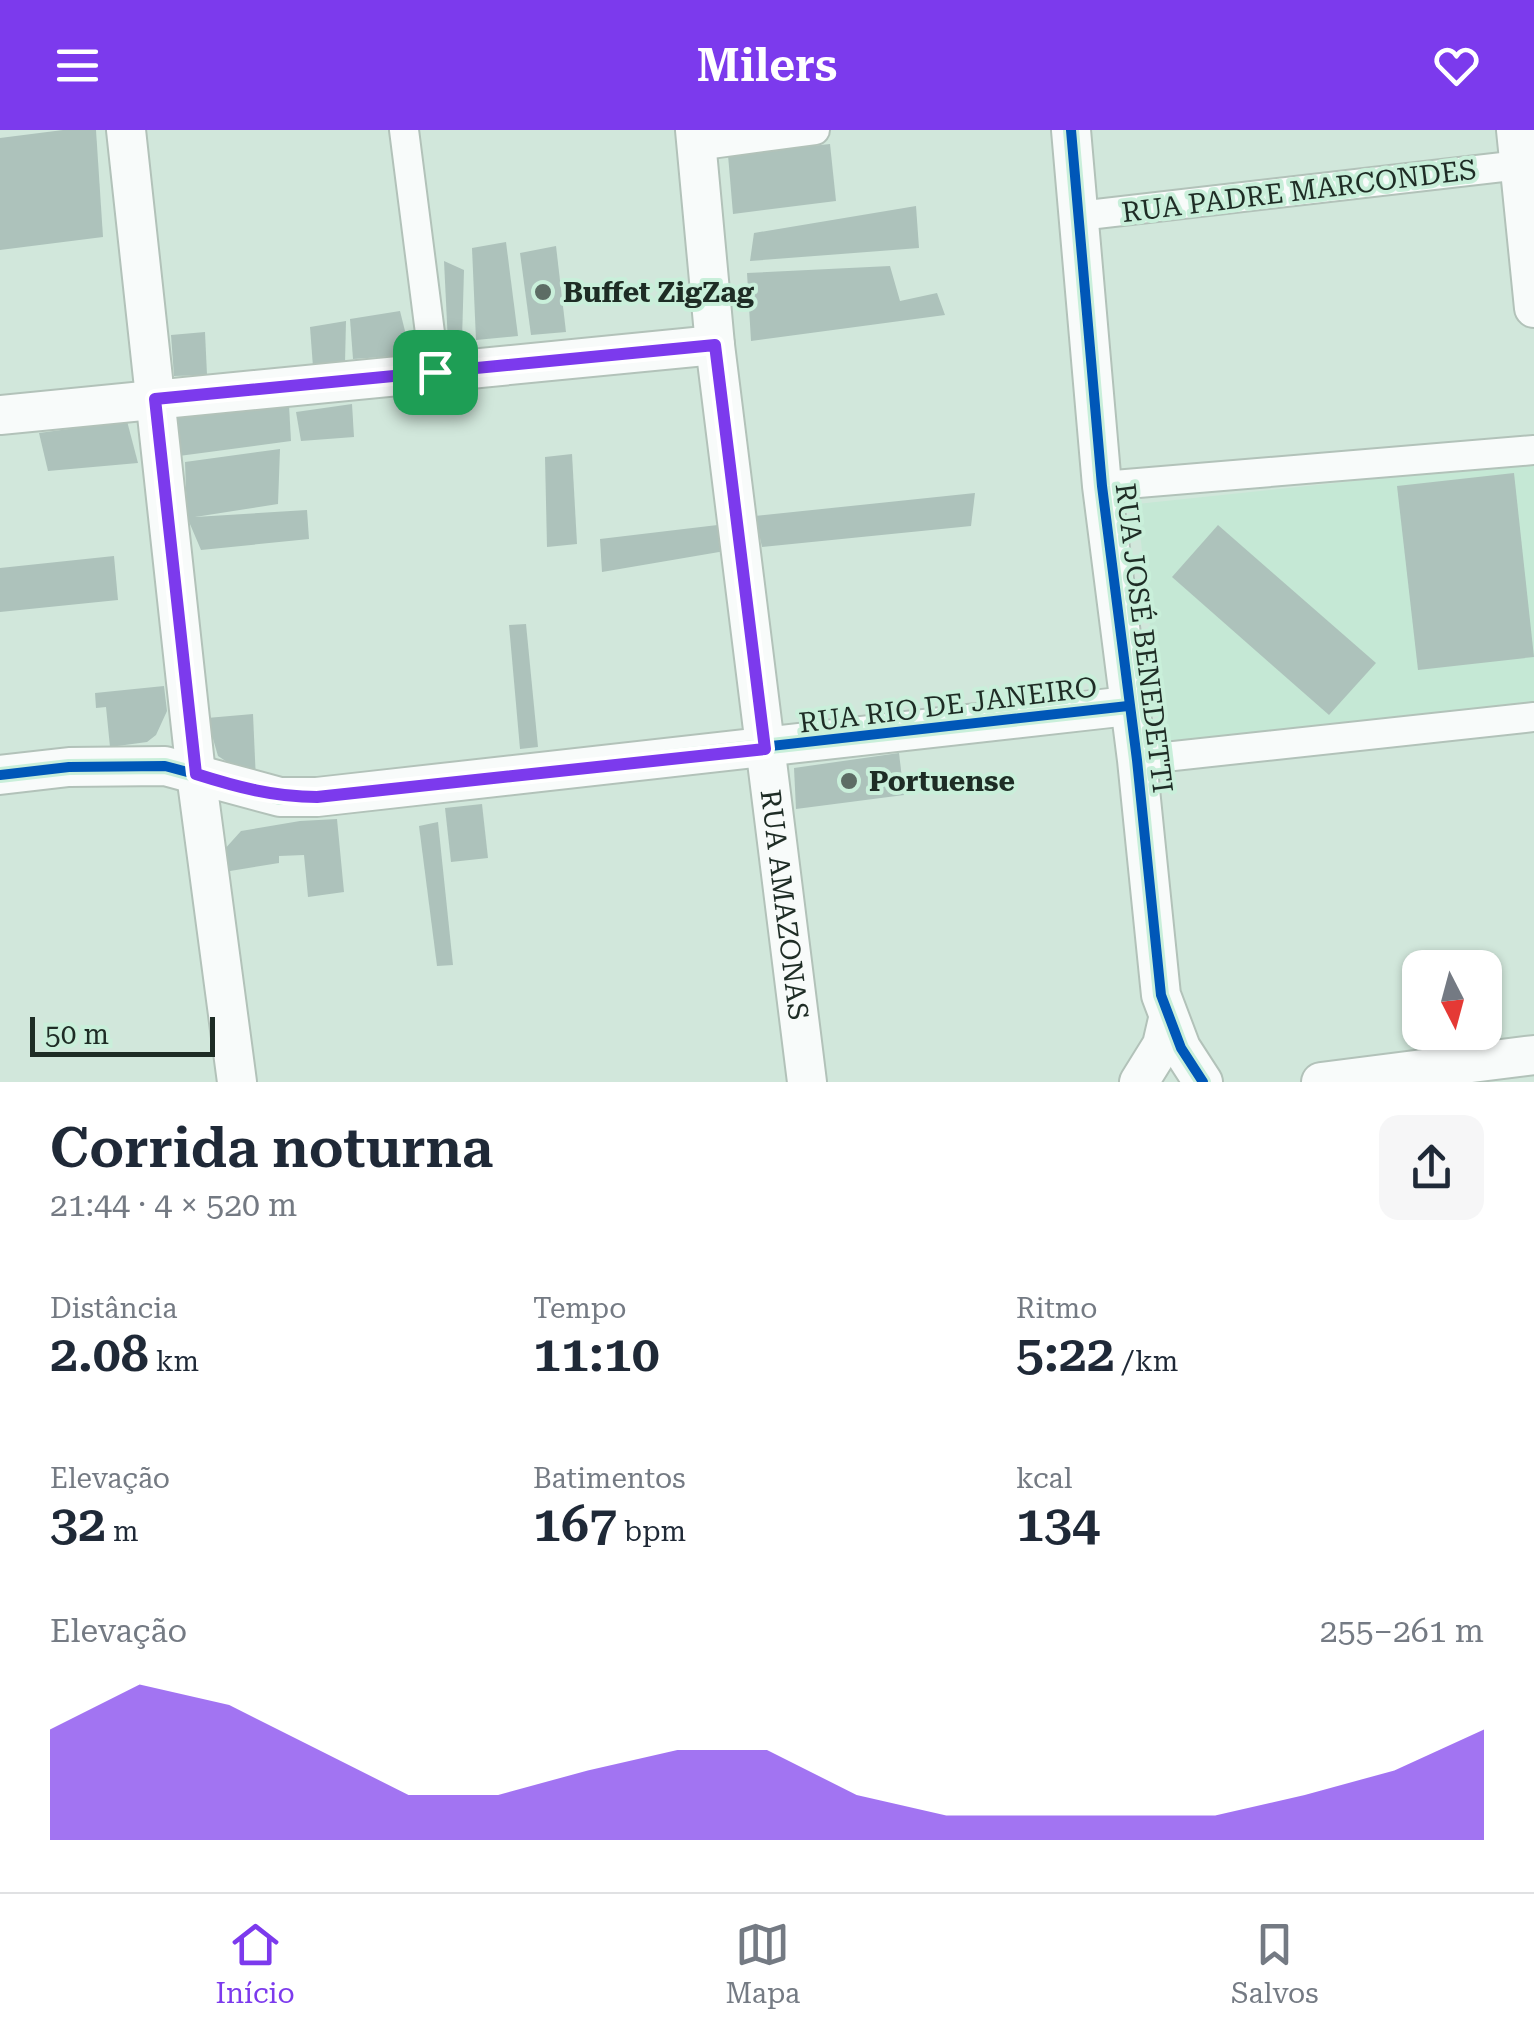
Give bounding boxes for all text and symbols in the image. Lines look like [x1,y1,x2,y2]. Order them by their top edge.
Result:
icon: menu [50,38,105,93]
icon: heart [1429,38,1484,93]
text: Milers [697,39,837,92]
street label: RUA PADRE MARCONDES [1120,153,1478,229]
place label: Buffet ZigZag [563,276,755,309]
marker: Buffet ZigZag [532,281,554,303]
pin [393,330,478,415]
icon: arrive [408,345,463,400]
street label: RUA JOSÉ BENEDETTI [1109,481,1180,795]
street label: RUA RIO DE JANEIRO [797,670,1099,740]
place label: Portuense [869,765,1015,798]
marker: Portuense [838,770,860,792]
street label: RUA AMAZONAS [754,788,816,1022]
north arrow [1402,950,1502,1050]
map controls [1402,950,1502,1050]
scale bar [30,1012,215,1056]
text: 50 m [45,1018,109,1051]
button: share [1379,1115,1484,1220]
text: Corrida noturna [50,1116,493,1180]
text: 21:44 · 4 × 520 m [50,1186,297,1224]
text: Distância [50,1292,177,1325]
text: Tempo [533,1292,626,1325]
text: Ritmo [1016,1292,1098,1325]
text: 2.08 [50,1325,149,1383]
text: 11:10 [533,1325,660,1383]
text: 5:22 [1016,1325,1115,1383]
text: km [149,1345,199,1378]
text: /km [1115,1345,1178,1378]
text: Elevação [50,1462,170,1495]
text: Batimentos [533,1462,686,1495]
text: kcal [1016,1462,1072,1495]
text: 32 [50,1495,106,1553]
text: 167 [533,1495,617,1553]
text: 134 [1016,1495,1100,1553]
text: m [106,1515,139,1548]
text: bpm [617,1515,686,1548]
text: Elevação [50,1612,187,1650]
text: 255–261 m [1320,1612,1484,1650]
tab: Início [215,1917,295,2010]
tab: Mapa [725,1917,800,2010]
tab: Salvos [1231,1917,1319,2010]

